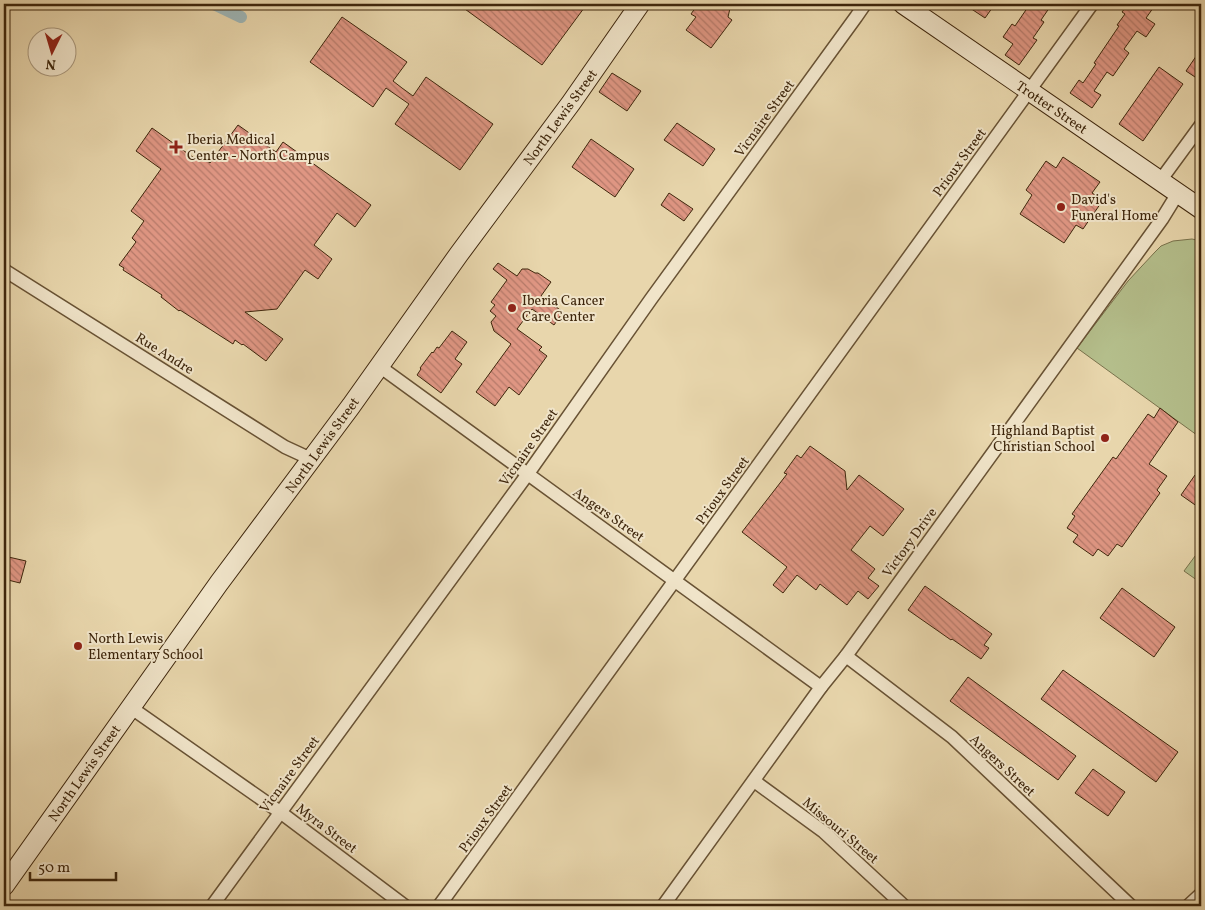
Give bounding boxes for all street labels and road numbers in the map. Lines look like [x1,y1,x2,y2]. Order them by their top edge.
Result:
street label: North Lewis Street [520,66,603,170]
street label: Vicnaire Street [731,76,800,161]
street label: Trotter Street [1012,77,1091,139]
street label: Prioux Street [929,125,992,201]
street label: Rue Andre [131,329,197,380]
street label: North Lewis Street [282,394,365,498]
street label: Vicnaire Street [495,405,563,491]
street label: Prioux Street [692,453,755,529]
street label: Angers Street [569,484,648,547]
street label: Victory Drive [879,504,942,581]
street label: North Lewis Street [45,721,126,826]
street label: Angers Street [965,731,1039,802]
street label: Vicnaire Street [256,732,325,817]
street label: Prioux Street [455,781,518,857]
street label: Missouri Street [798,794,882,869]
street label: Myra Street [292,800,361,859]

